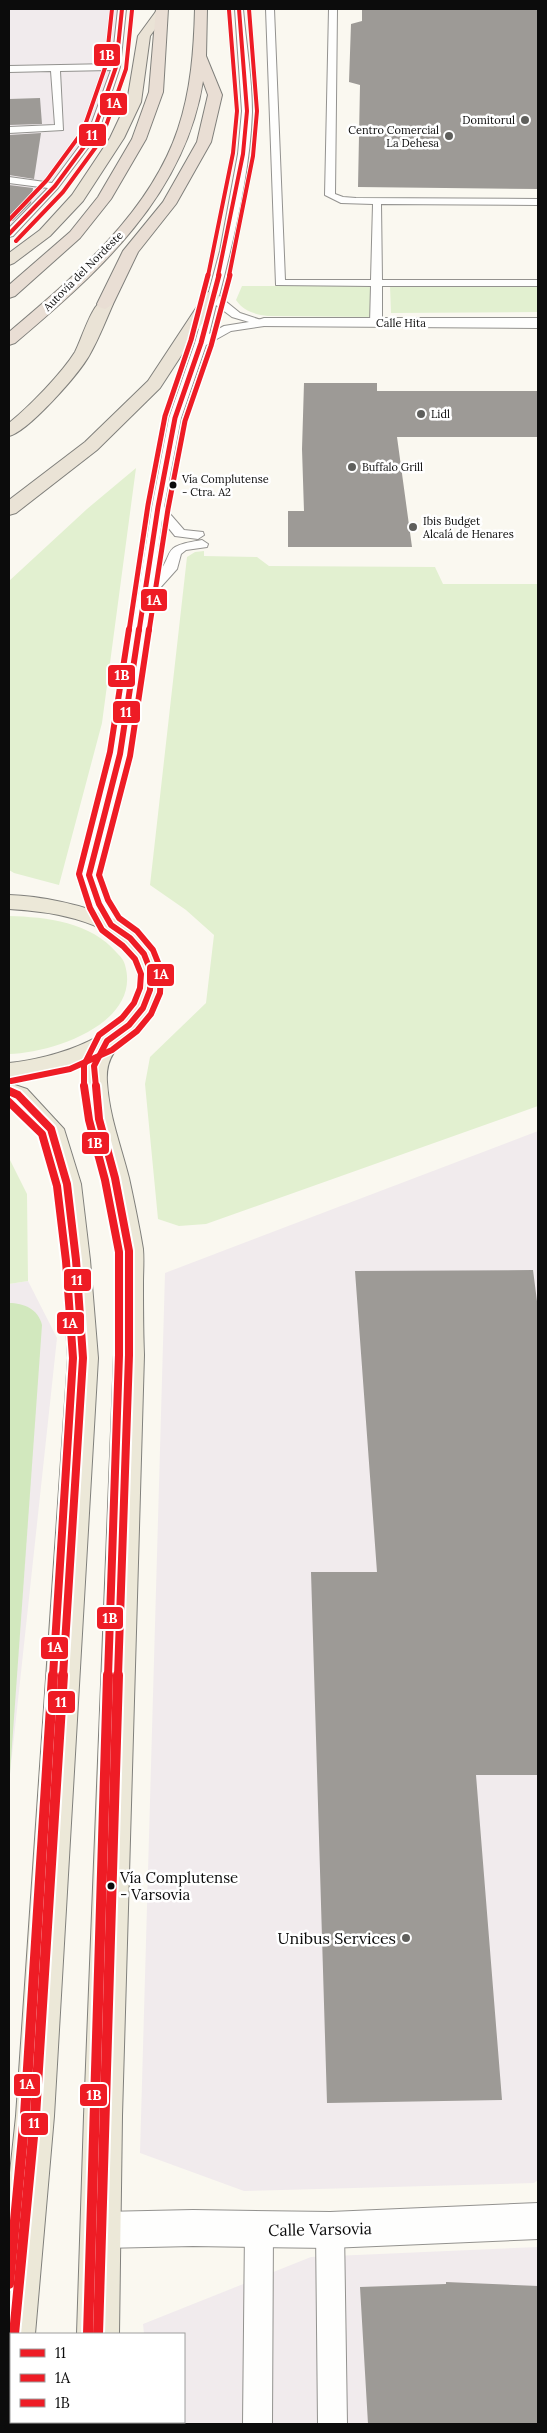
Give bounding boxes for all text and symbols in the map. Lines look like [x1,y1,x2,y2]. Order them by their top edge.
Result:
line badge: 1B [93,43,121,67]
text: 1B [100,46,114,64]
line badge: 1A [99,92,128,116]
text: 1A [106,94,122,112]
place label: Domitorul [462,113,515,127]
marker: Domitorul [519,114,531,126]
line badge: 11 [78,123,107,147]
place label: Centro Comercial La Dehesa [348,123,439,150]
text: 11 [86,126,98,144]
marker: Centro Comercial La Dehesa [443,130,455,142]
street label: Autovía del Nordeste [40,228,126,314]
street label: Calle Hita [376,316,426,330]
place label: Lidl [431,407,450,421]
marker: Lidl [415,408,427,420]
place label: Buffalo Grill [362,460,423,474]
marker: Buffalo Grill [346,461,358,473]
place label: Vía Complutense - Ctra. A2 [181,472,269,499]
marker: Vía Complutense - Ctra. A2 [168,480,178,490]
place label: Ibis Budget Alcalá de Henares [422,514,514,541]
marker: Ibis Budget Alcalá de Henares [407,521,419,533]
line badge: 1A [140,588,168,612]
text: 1A [146,591,162,609]
line badge: 1B [107,664,136,688]
text: 1B [115,666,129,684]
line badge: 11 [112,700,141,724]
text: 11 [120,703,132,721]
line badge: 1A [146,963,175,987]
text: 1A [153,965,169,983]
line badge: 1B [81,1131,110,1155]
text: 1B [88,1134,102,1152]
line badge: 11 [63,1268,92,1292]
text: 11 [71,1271,83,1289]
line badge: 1A [56,1311,85,1335]
text: 1A [62,1314,78,1332]
line badge: 1B [96,1606,124,1630]
text: 1B [103,1609,117,1627]
line badge: 1A [40,1636,69,1660]
text: 1A [47,1638,63,1656]
line badge: 11 [47,1690,76,1714]
text: 11 [55,1693,67,1711]
place label: Vía Complutense - Varsovia [119,1868,238,1904]
marker: Vía Complutense - Varsovia [106,1881,116,1891]
place label: Unibus Services [277,1928,396,1948]
marker: Unibus Services [400,1932,412,1944]
line badge: 1A [13,2073,41,2097]
text: 1A [19,2075,35,2093]
line badge: 1B [79,2083,108,2107]
text: 1B [87,2086,101,2104]
line badge: 11 [20,2112,49,2136]
text: 11 [28,2114,40,2132]
street label: Calle Varsovia [268,2218,372,2240]
legend [10,2333,185,2423]
text: 11 [55,2343,66,2362]
text: 1A [55,2368,71,2387]
text: 1B [55,2393,70,2412]

